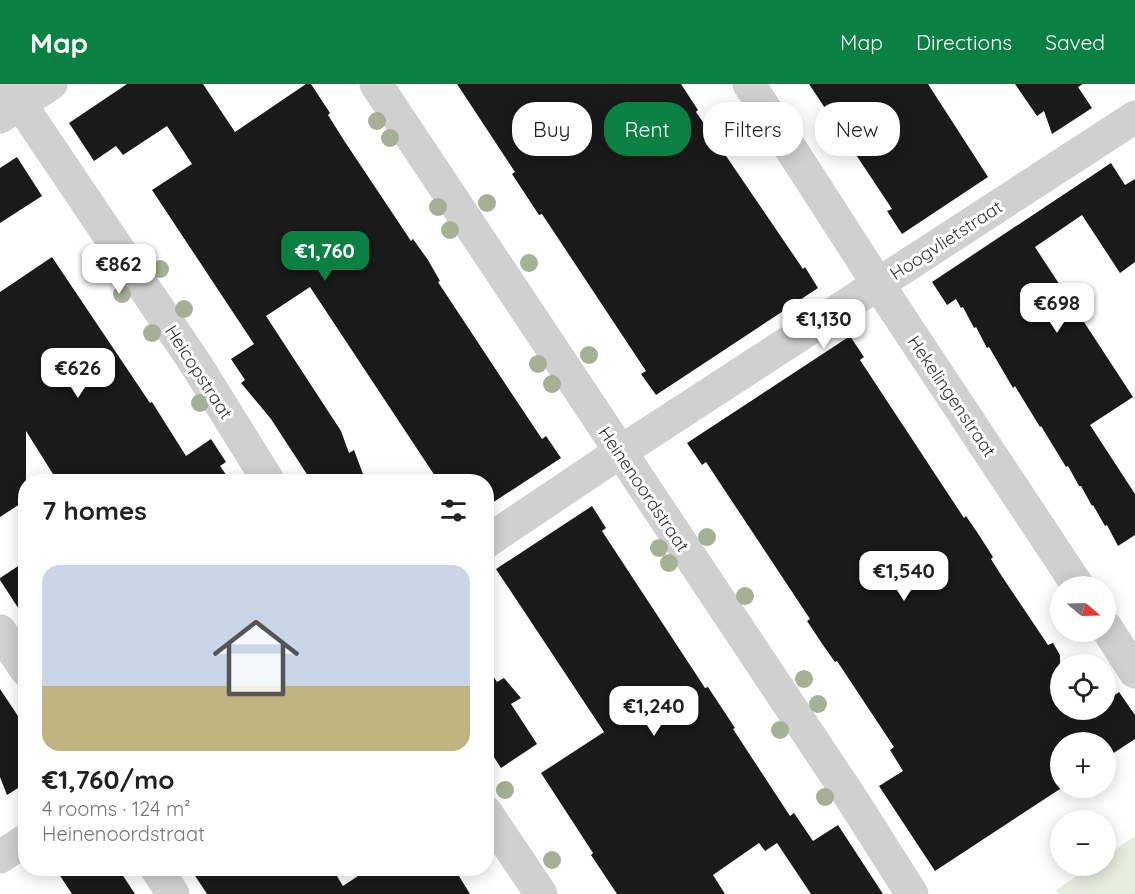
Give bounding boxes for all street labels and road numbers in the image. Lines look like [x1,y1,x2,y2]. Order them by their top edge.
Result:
street label: Hoogvlietstraat [885,195,1007,285]
street label: Heicopstraat [160,321,238,423]
street label: Hekelingenstraat [903,331,1001,461]
street label: Heinenoordstraat [594,422,694,556]

